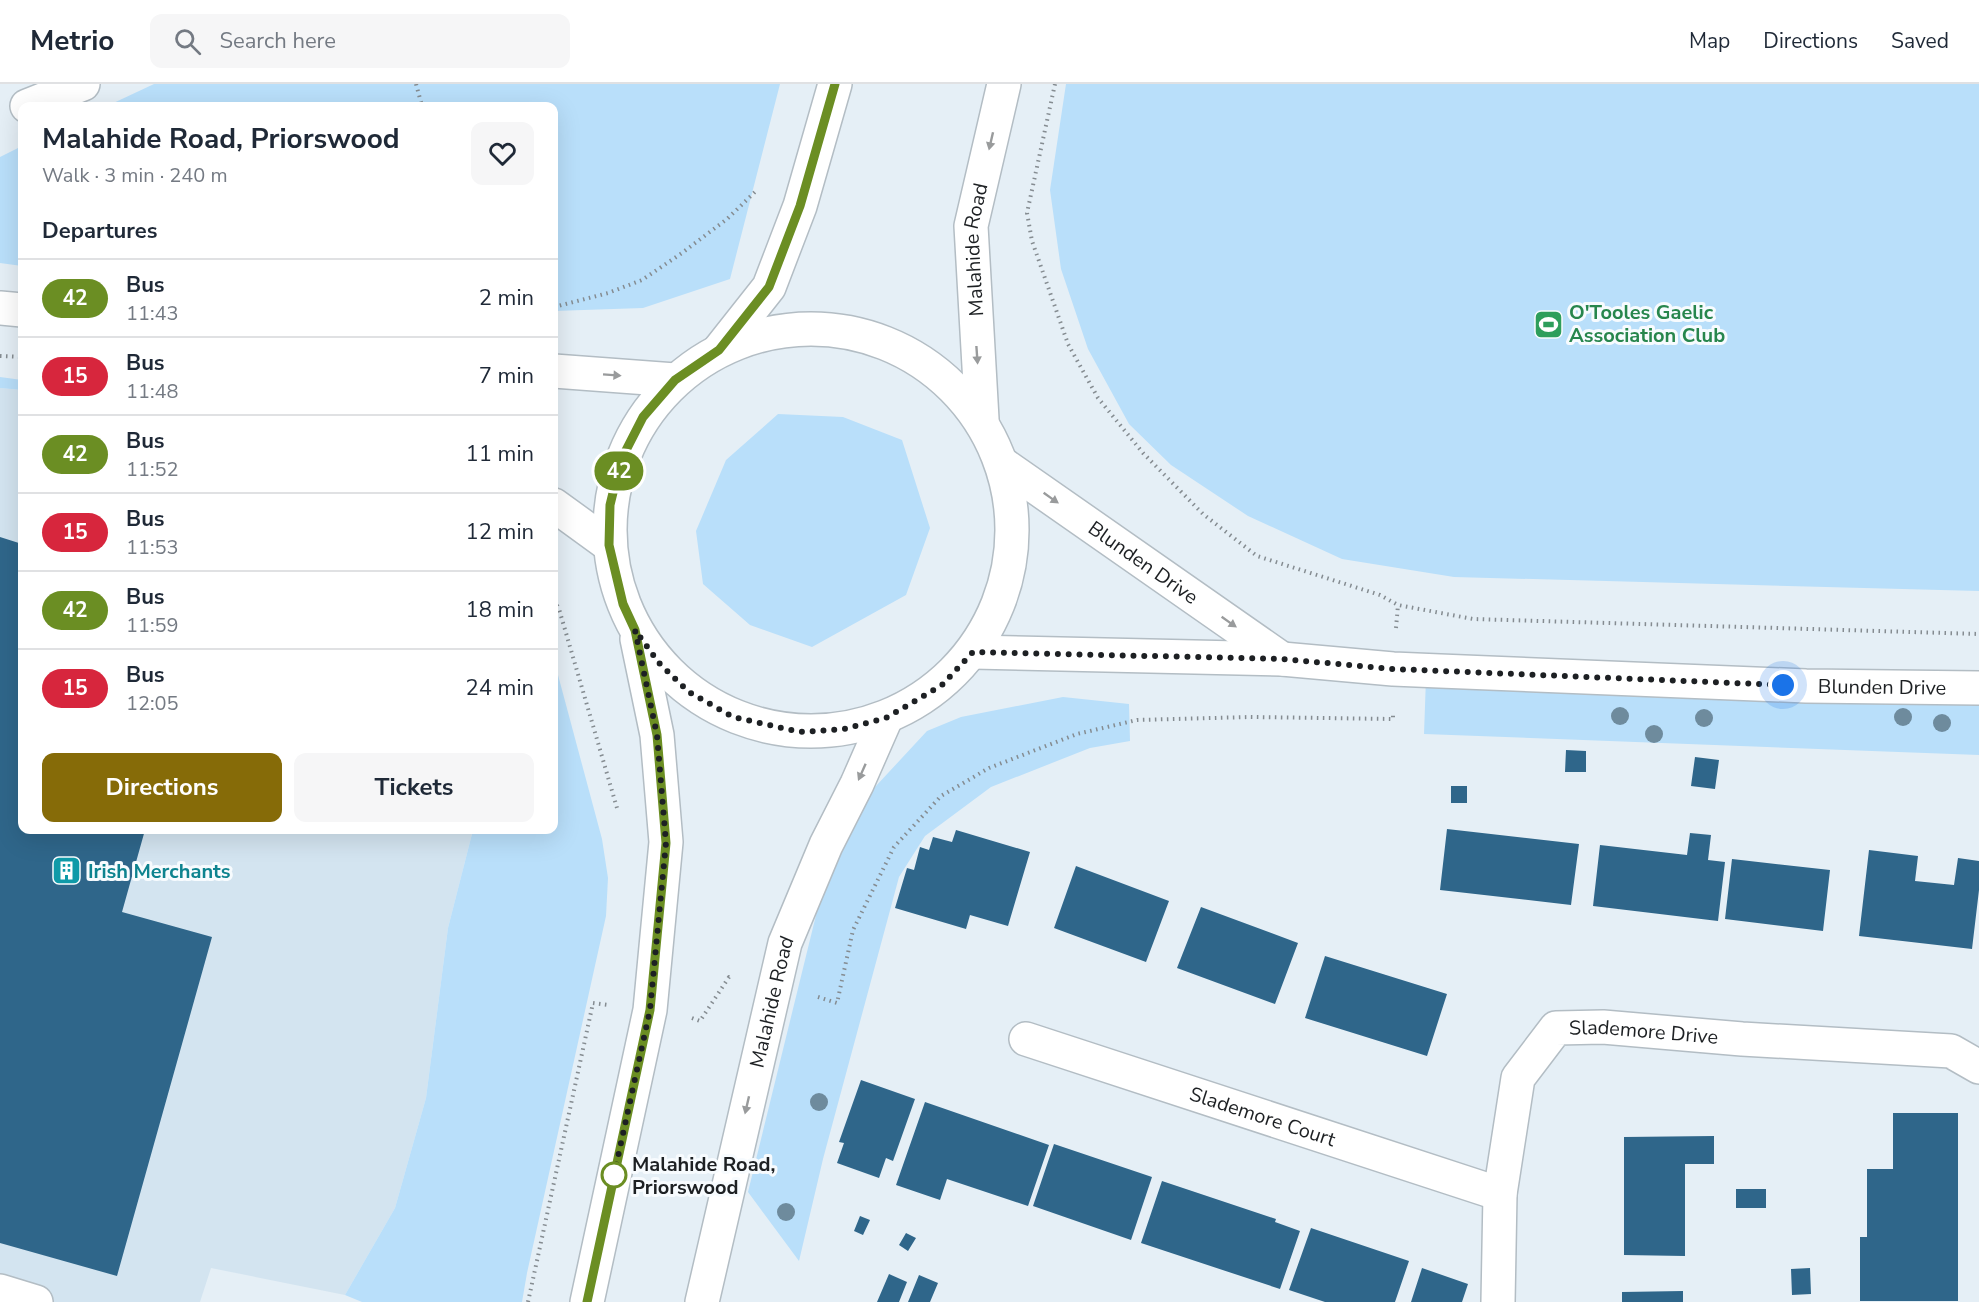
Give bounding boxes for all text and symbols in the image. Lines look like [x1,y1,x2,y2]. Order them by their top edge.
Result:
search box [150,14,570,68]
text: Metrio [30,22,114,60]
icon: search [171,25,204,58]
text: Search here [219,26,336,56]
text: Map [1689,27,1730,55]
text: Directions [1763,27,1858,55]
text: Saved [1891,27,1949,55]
text: Malahide Road, Priorswood [42,120,400,158]
button: heart [471,122,534,185]
one-way arrow [986,132,995,151]
text: Walk · 3 min · 240 m [42,162,228,189]
street label: Malahide Road [958,180,995,317]
text: Departures [42,216,157,246]
text: Bus [126,270,165,300]
text: 2 min [479,283,534,313]
text: 42 [62,284,88,312]
place label: O'Tooles Gaelic Association Club [1569,299,1725,349]
text: 11:43 [126,300,179,327]
sports icon: O'Tooles Gaelic Association Club [1532,308,1564,340]
one-way arrow [973,345,982,364]
text: Bus [126,348,165,378]
text: 7 min [479,361,534,391]
text: 15 [62,362,88,390]
one-way arrow [602,371,621,380]
text: 11:48 [126,378,179,405]
text: Bus [126,426,165,456]
text: 11 min [466,439,534,469]
text: 42 [62,440,88,468]
line badge: 42 [592,452,646,490]
text: 11:52 [126,456,179,483]
text: 42 [606,457,632,485]
one-way arrow [1043,492,1059,504]
text: Bus [126,504,165,534]
street label: Blunden Drive [1083,515,1203,610]
text: 12 min [466,517,534,547]
text: 15 [62,518,88,546]
text: 11:53 [126,534,179,561]
text: Bus [126,582,165,612]
text: 18 min [466,595,534,625]
text: 42 [62,596,88,624]
text: 11:59 [126,612,179,639]
one-way arrow [1220,616,1236,628]
text: Bus [126,660,165,690]
your location [1768,670,1798,700]
text: 24 min [466,673,534,703]
street label: Blunden Drive [1818,673,1946,702]
text: 15 [62,674,88,702]
text: 12:05 [126,690,179,717]
button: Directions [42,753,282,822]
button: Tickets [294,753,534,822]
one-way arrow [857,763,867,781]
building icon: Irish Merchants [51,855,83,887]
place label: Irish Merchants [88,858,231,885]
street label: Malahide Road [744,932,800,1070]
street label: Slademore Drive [1569,1014,1719,1051]
street label: Slademore Court [1186,1080,1340,1154]
one-way arrow [742,1095,752,1114]
place label: Malahide Road, Priorswood [632,1151,776,1201]
marker: Malahide Road, Priorswood [601,1162,627,1188]

